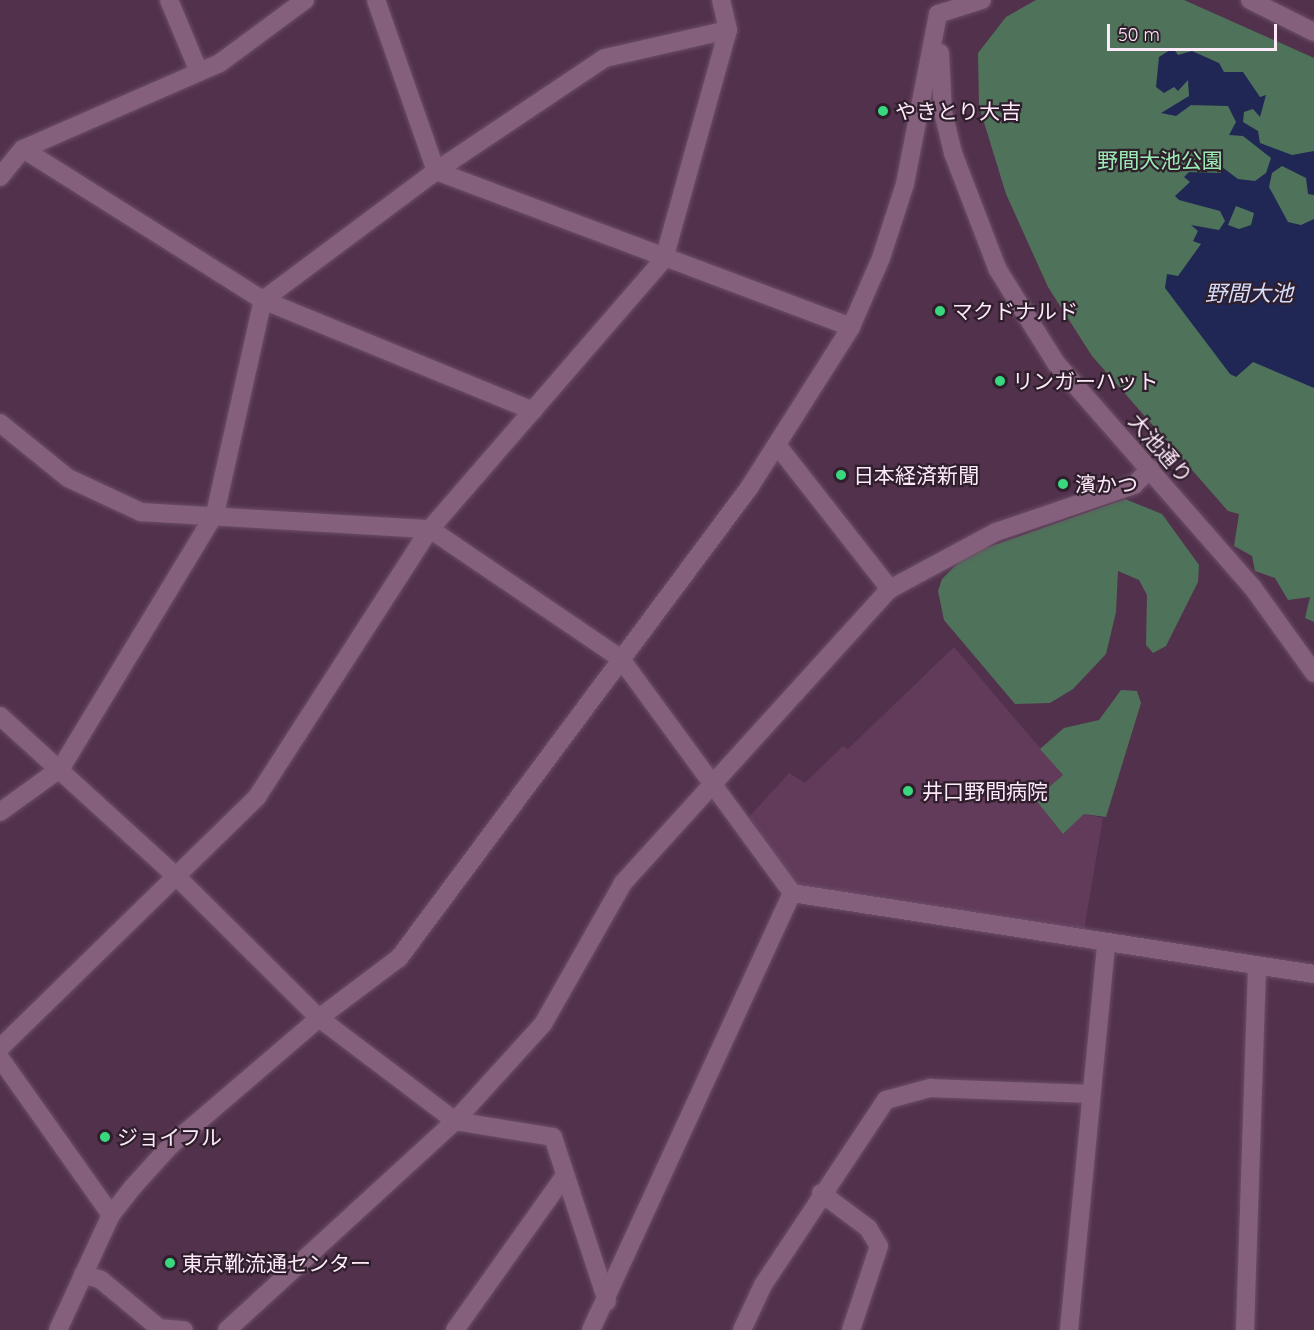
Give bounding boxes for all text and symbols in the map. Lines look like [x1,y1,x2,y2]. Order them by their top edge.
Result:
scale bar [1110,12,1280,50]
text: 50 m [1118,23,1160,46]
place label: やきとり大吉 [895,98,1021,124]
marker: やきとり大吉 [876,104,890,118]
park label: 野間大池公園 [1097,147,1223,173]
water label: 野間大池 [1205,281,1293,307]
place label: マクドナルド [952,298,1078,324]
marker: マクドナルド [933,304,947,318]
place label: リンガーハット [1012,368,1159,394]
marker: リンガーハット [993,374,1007,388]
street label: 大池通り [1124,408,1198,488]
place label: 日本経済新聞 [853,462,979,488]
marker: 日本経済新聞 [834,468,848,482]
place label: 濱かつ [1075,471,1138,497]
marker: 濱かつ [1056,477,1070,491]
place label: 井口野間病院 [922,778,1048,804]
marker: 井口野間病院 [899,782,917,800]
place label: ジョイフル [117,1124,222,1150]
marker: ジョイフル [98,1130,112,1144]
place label: 東京靴流通センター [182,1250,371,1276]
marker: 東京靴流通センター [163,1256,177,1270]

